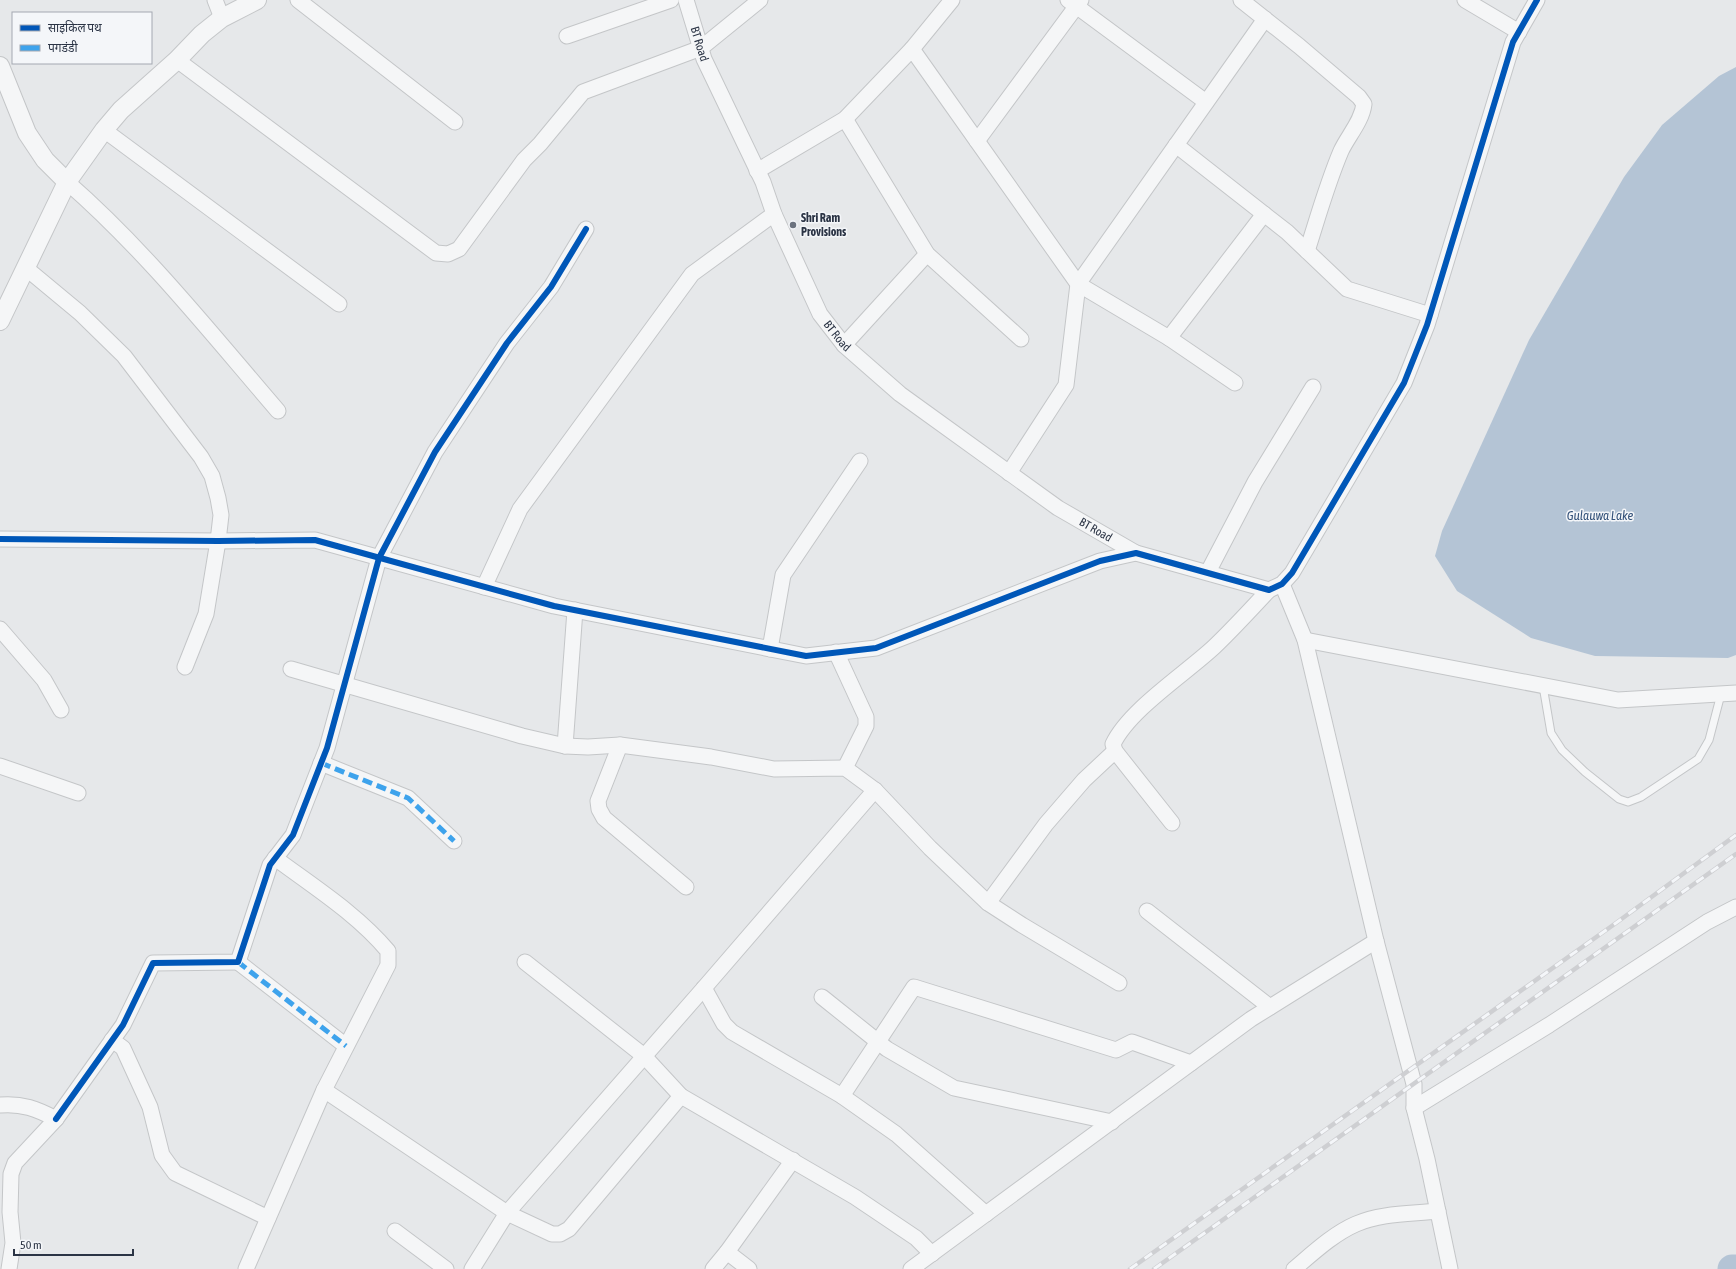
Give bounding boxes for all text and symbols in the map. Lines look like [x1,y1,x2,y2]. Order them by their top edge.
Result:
legend [12,12,152,64]
text: साइकिल पथ [48,20,102,35]
street label: BT Road [688,25,711,63]
text: पगडंडी [48,40,78,55]
place label: Shri Ram Provisions [801,211,847,239]
marker: Shri Ram Provisions [788,220,798,230]
street label: BT Road [821,318,854,355]
water label: Gulauwa Lake [1567,508,1633,523]
street label: BT Road [1077,515,1115,545]
scale bar [14,1231,133,1257]
text: 50 m [20,1238,42,1252]

